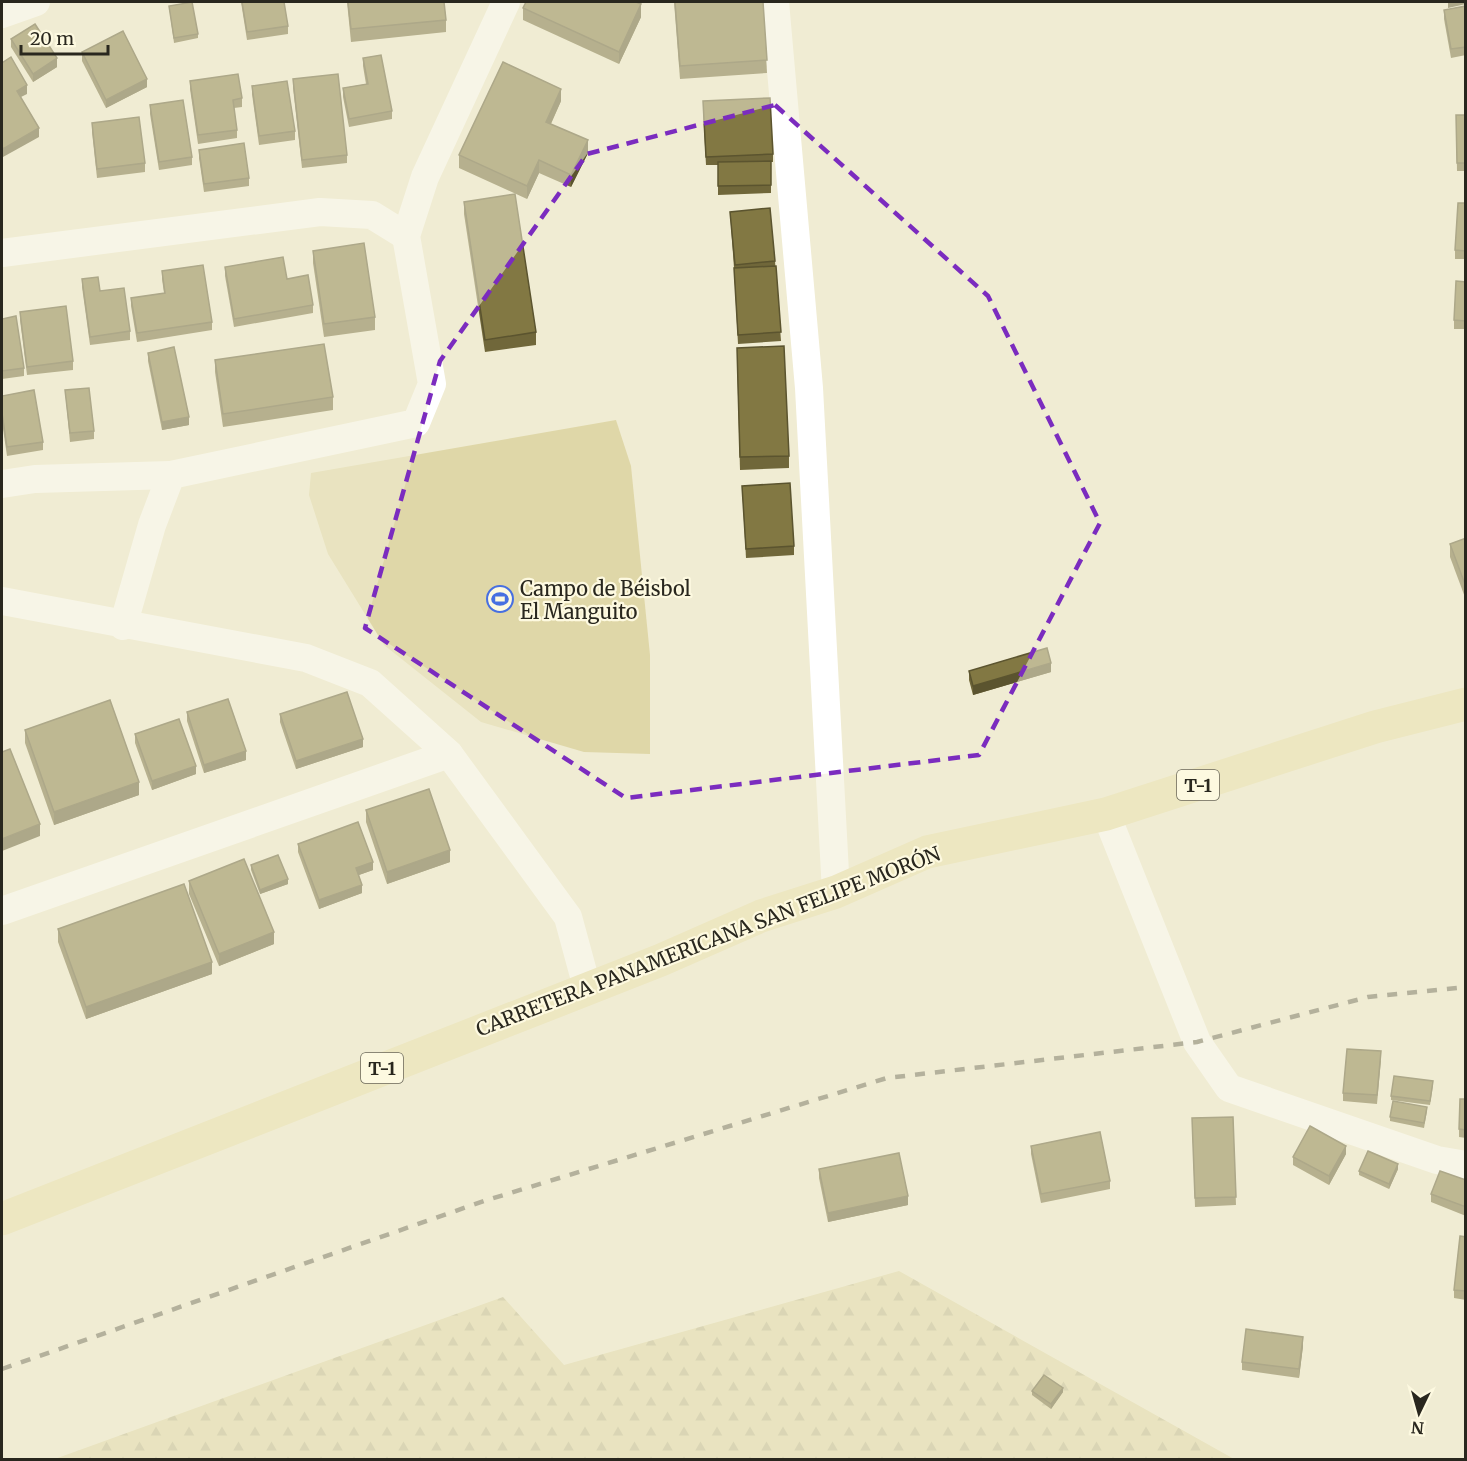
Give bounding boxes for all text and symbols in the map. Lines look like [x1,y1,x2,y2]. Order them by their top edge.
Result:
scale bar [21,18,108,56]
text: 20 m [30,27,74,50]
place label: Campo de Béisbol El Manguito [520,576,691,624]
sports icon: Campo de Béisbol El Manguito [485,584,515,614]
road number: T-1 [1177,770,1219,800]
street label: CARRETERA PANAMERICANA SAN FELIPE MORÓN [472,839,944,1041]
road number: T-1 [361,1053,403,1083]
north arrow [1389,1383,1449,1443]
text: N [1410,1417,1425,1438]

